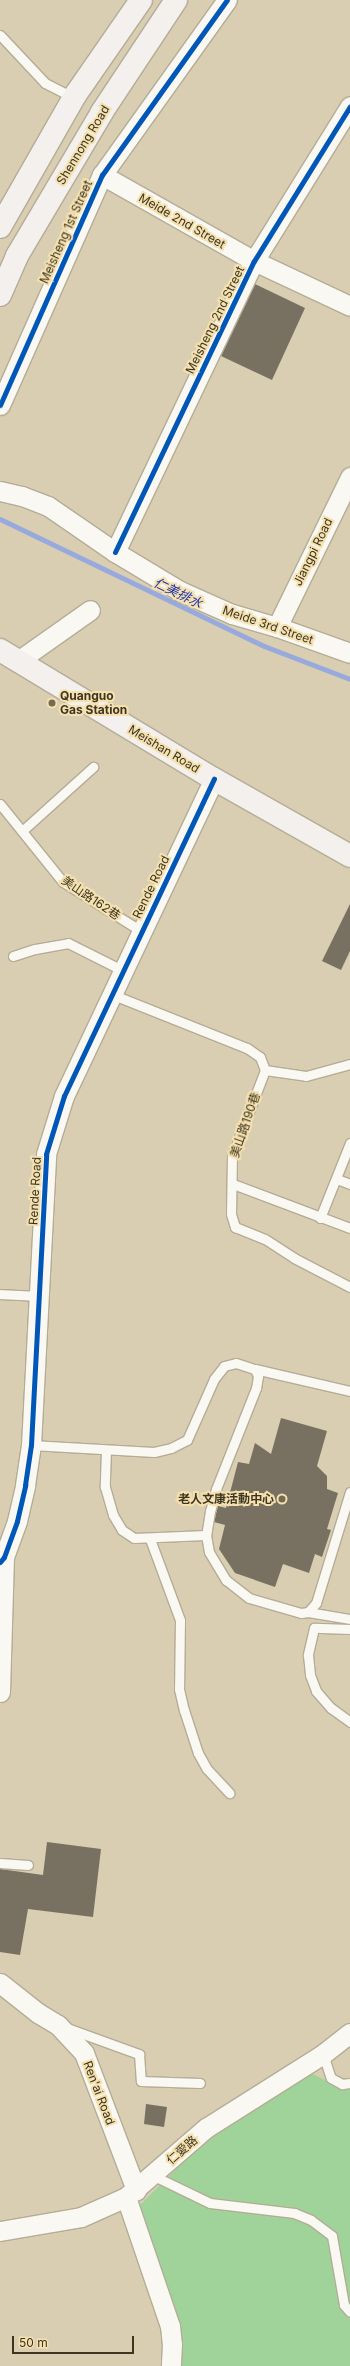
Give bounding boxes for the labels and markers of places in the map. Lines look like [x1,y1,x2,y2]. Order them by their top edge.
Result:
place label: Quanguo Gas Station [60,689,127,717]
marker: Quanguo Gas Station [47,698,57,708]
place label: 老人文康活動中心 [178,1492,274,1506]
marker: 老人文康活動中心 [277,1494,287,1504]

